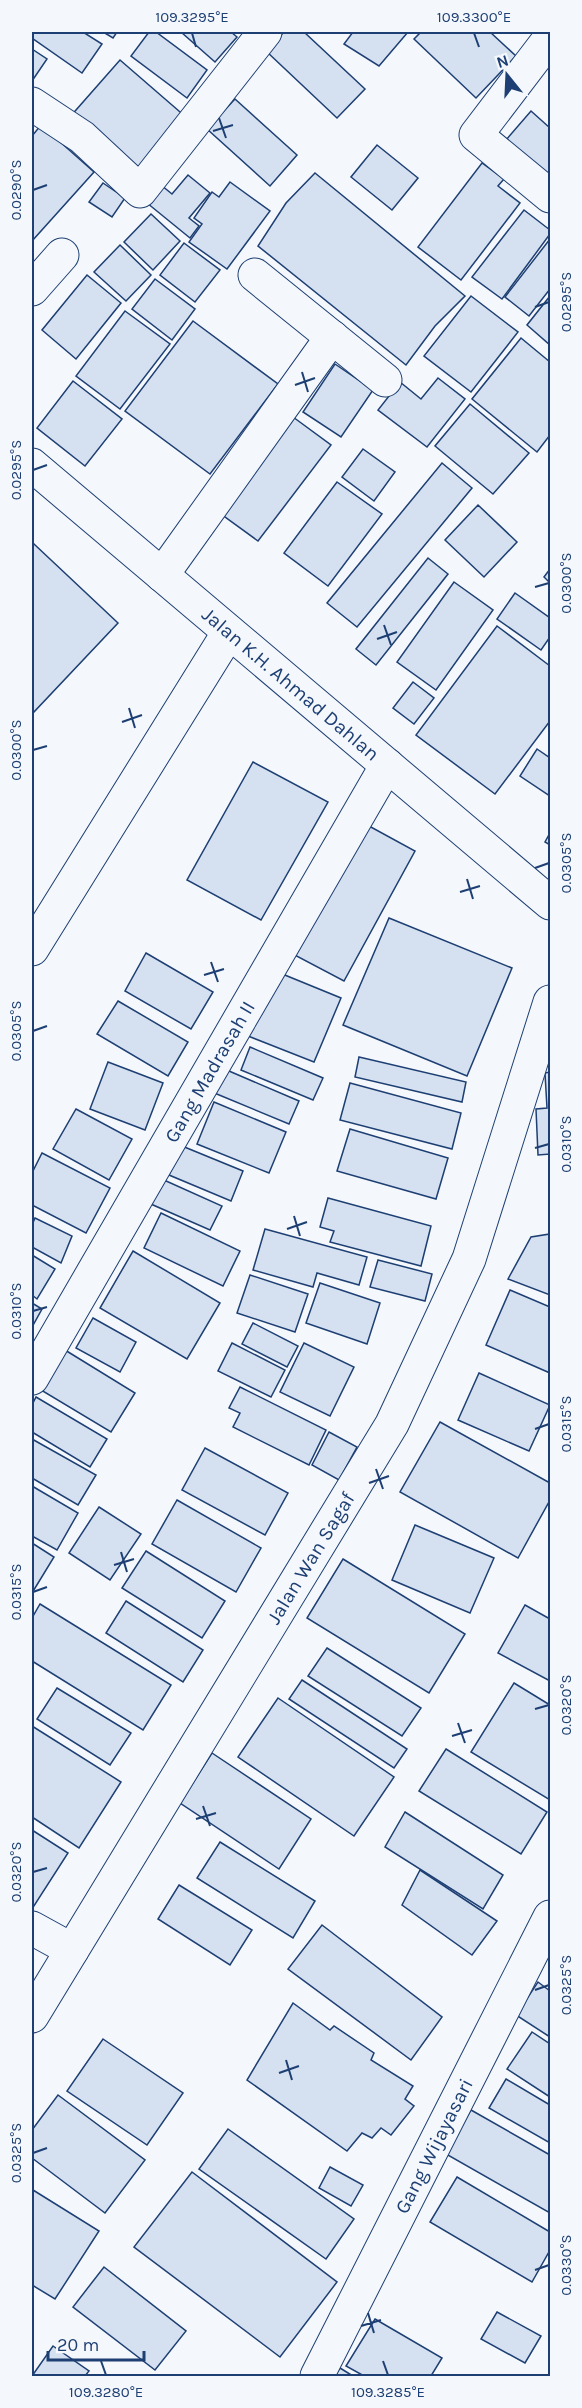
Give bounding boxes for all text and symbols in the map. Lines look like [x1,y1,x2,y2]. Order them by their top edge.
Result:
text: 109.3295°E [155,8,229,26]
text: 109.3300°E [437,8,511,26]
north arrow [477,45,537,105]
text: N [494,50,511,72]
text: 0.0290°S [7,160,25,220]
text: 0.0295°S [557,272,575,332]
text: 0.0295°S [7,440,25,500]
text: 0.0300°S [557,552,575,614]
street label: Jalan K.H. Ahmad Dahlan [198,602,384,765]
text: 0.0300°S [7,719,25,781]
text: 0.0305°S [557,833,575,893]
street label: Gang Madrasah II [159,997,259,1147]
text: 0.0305°S [7,1001,25,1061]
text: 0.0310°S [557,1115,575,1173]
text: 0.0310°S [7,1282,25,1340]
text: 0.0315°S [557,1396,575,1452]
street label: Jalan Wan Sagaf [262,1488,359,1628]
text: 0.0315°S [7,1564,25,1620]
text: 0.0320°S [557,1674,575,1736]
text: 0.0320°S [7,1841,25,1903]
text: 0.0325°S [557,1955,575,2015]
street label: Gang Wijayasari [390,2075,478,2217]
text: 0.0325°S [7,2123,25,2183]
text: 0.0330°S [557,2234,575,2296]
scale bar [48,2324,144,2362]
text: 20 m [57,2334,99,2356]
text: 109.3280°E [69,2383,143,2401]
text: 109.3285°E [351,2383,425,2401]

